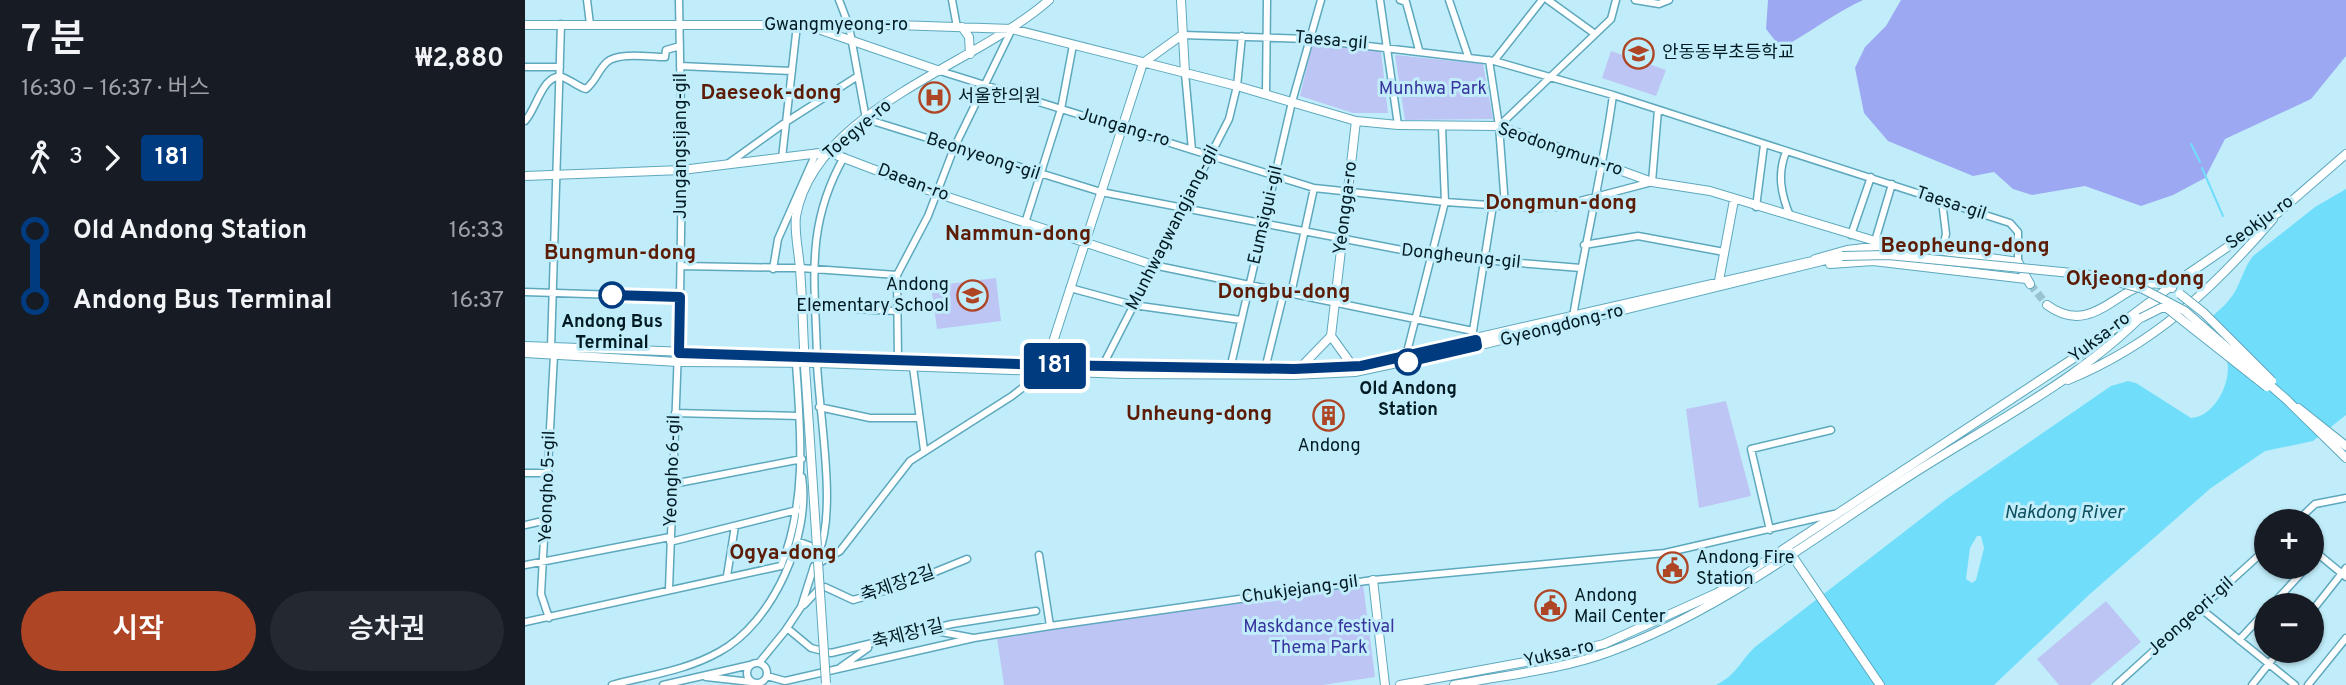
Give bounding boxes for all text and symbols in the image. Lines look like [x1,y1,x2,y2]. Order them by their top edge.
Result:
street label: Gwangmyeong-ro [764,14,908,37]
text: 7 분 [21,17,85,66]
street label: Taesa-gil [1294,26,1368,56]
school or university icon: 안동동부초등학교 [1622,36,1656,70]
place label: 안동동부초등학교 [1662,42,1794,65]
text: ₩2,880 [415,43,504,76]
street label: Jungangsijang-gil [670,73,693,219]
text: 16:30 – 16:37 · 버스 [21,75,210,104]
park label: Munhwa Park [1379,78,1487,101]
district label: Daeseok-dong [700,80,842,107]
hospital icon: 서울한의원 [918,80,952,114]
place label: 서울한의원 [958,86,1041,109]
street label: Toegye-ro [819,95,897,165]
street label: Jungang-ro [1075,103,1173,153]
street label: Seodongmun-ro [1494,118,1626,182]
street label: Beonyeong-gil [923,128,1043,186]
icon: walk [21,139,59,177]
icon: forward [93,139,131,177]
street label: Munhwagwangjang-gil [1121,141,1225,315]
text: 3 [69,143,83,172]
text: 181 [155,143,189,173]
street label: Daean-ro [874,159,952,207]
street label: Yeongga-ro [1329,160,1363,256]
street label: Eumsigui-gil [1243,163,1289,267]
street label: Taesa-gil [1913,182,1989,226]
district label: Dongmun-dong [1485,190,1637,217]
street label: Seokju-ro [2221,191,2299,255]
text: Old Andong Station [73,215,307,248]
text: 16:33 [449,217,504,246]
district label: Nammun-dong [945,221,1091,248]
district label: Beopheung-dong [1880,233,2050,260]
street label: Dongheung-gil [1400,239,1522,275]
district label: Bungmun-dong [544,240,696,267]
district label: Okjeong-dong [2066,266,2204,293]
place label: Andong Elementary School [796,274,949,318]
school or university icon: Andong Elementary School [955,278,989,312]
district label: Dongbu-dong [1218,279,1350,306]
marker: Andong Bus Terminal [599,282,625,308]
text: Andong Bus Terminal [73,285,332,318]
text: 16:37 [451,287,504,316]
street label: Gyeongdong-ro [1498,300,1626,352]
street label: Yuksa-ro [2065,307,2135,369]
place label: Andong Bus Terminal [561,311,663,355]
line badge: 181 [1015,343,1095,389]
marker: Old Andong Station [1395,349,1421,375]
text: 181 [1038,351,1072,381]
place label: Old Andong Station [1359,378,1457,422]
building icon: Andong [1312,398,1346,432]
district label: Unheung-dong [1126,401,1272,428]
street label: Yeongho 6-gil [660,414,686,528]
street label: Yeongho 5-gil [535,430,561,544]
place label: Andong [1297,435,1361,458]
water label: Nakdong River [2004,501,2126,525]
map controls [2254,509,2324,663]
button: + [2254,509,2324,579]
district label: Ogya-dong [729,540,837,567]
place label: Andong Fire Station [1696,547,1794,591]
public building icon: Andong Fire Station [1656,551,1690,585]
street label: 축제장2길 [858,562,938,608]
street label: Chukjejang-gil [1240,570,1360,610]
street label: Jeongeori-gil [2143,572,2239,662]
place label: Andong Mail Center [1574,585,1666,629]
public building icon: Andong Mail Center [1534,589,1568,623]
button: 시작 [21,591,256,671]
button: 승차권 [270,591,504,671]
button: − [2254,593,2324,663]
street label: 축제장1길 [870,615,946,655]
park label: Maskdance festival Thema Park [1243,616,1395,660]
street label: Yuksa-ro [1522,635,1596,673]

